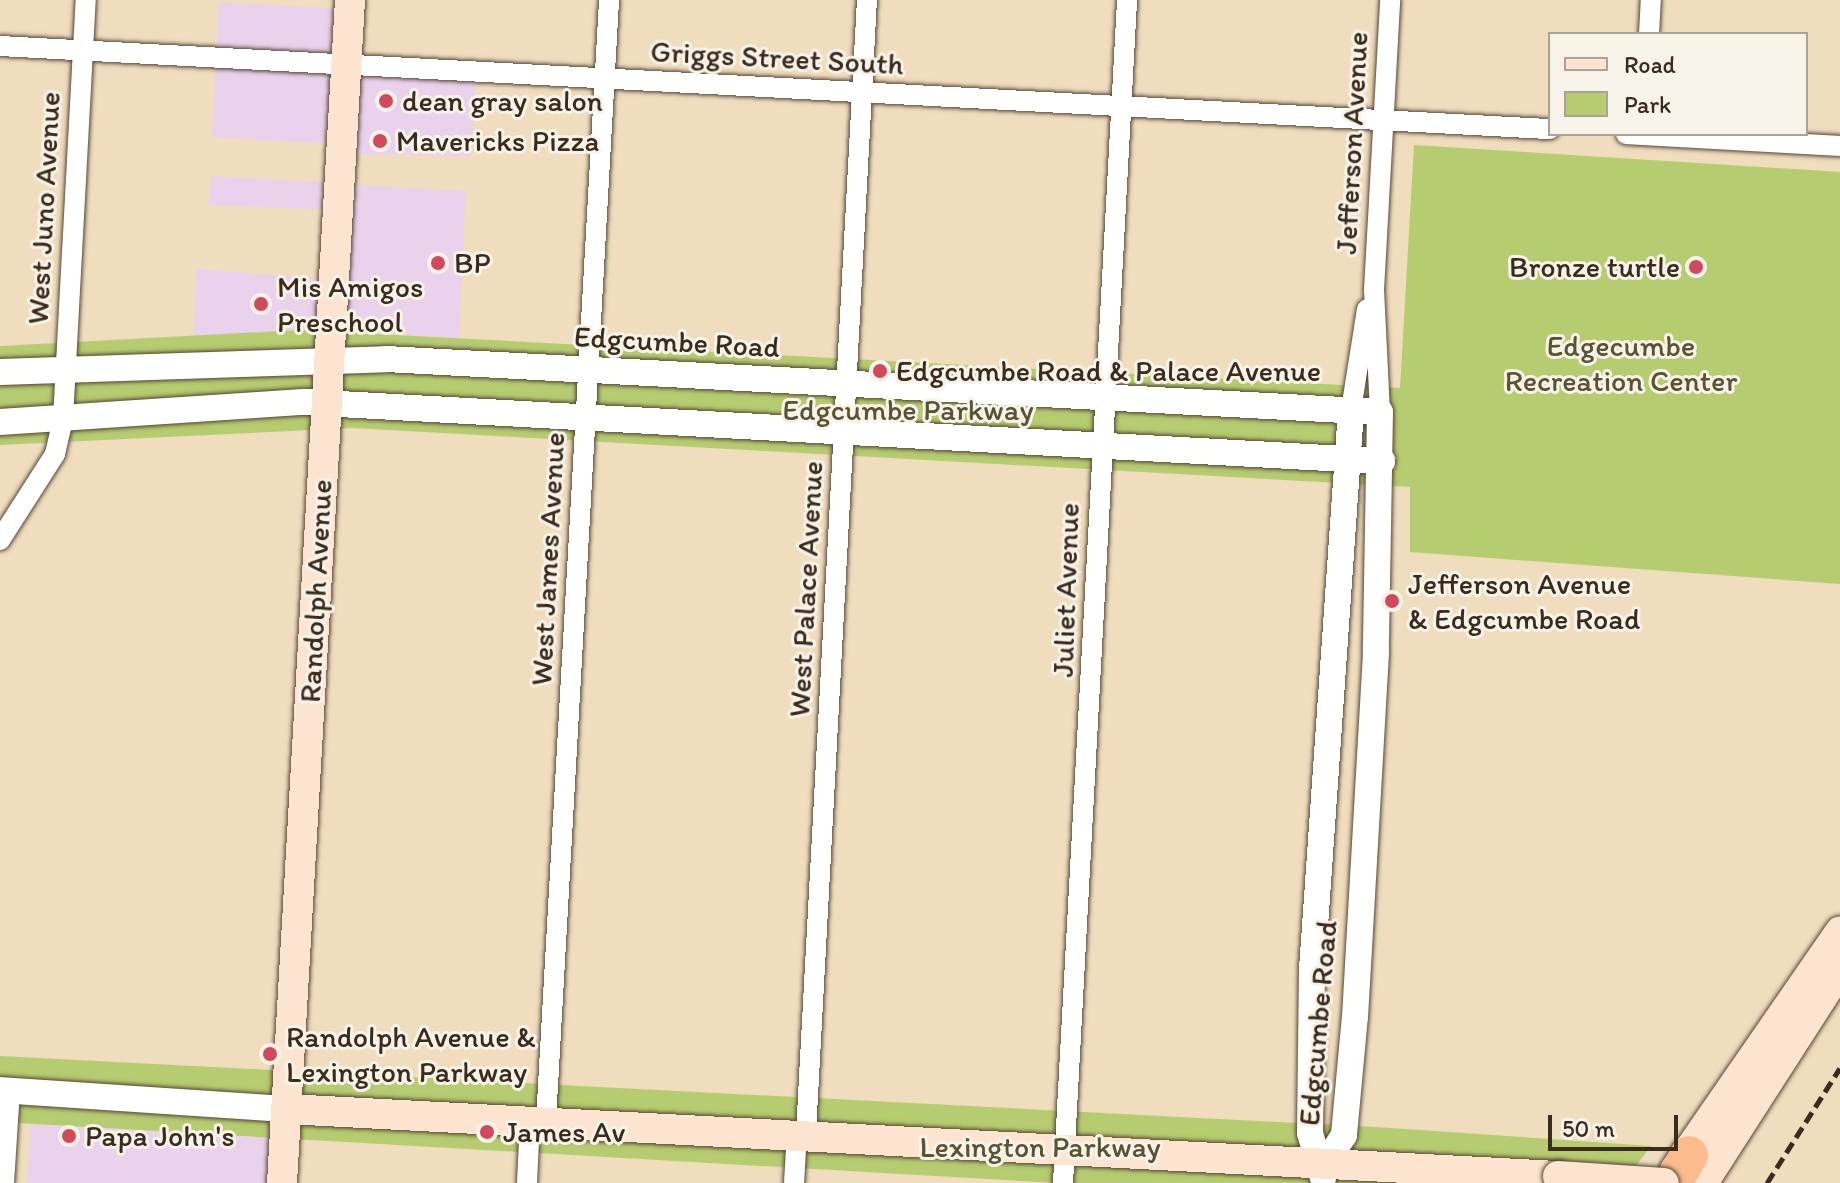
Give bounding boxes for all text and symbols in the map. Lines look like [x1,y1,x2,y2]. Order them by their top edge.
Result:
street label: Jefferson Avenue [1328,31,1376,255]
legend [1548,32,1808,136]
street label: Griggs Street South [650,33,904,83]
text: Road [1624,50,1676,79]
place label: dean gray salon [402,83,603,119]
street label: West Juno Avenue [20,90,68,326]
text: Park [1624,90,1671,119]
marker: dean gray salon [377,92,395,110]
place label: Mavericks Pizza [396,123,599,159]
marker: Mavericks Pizza [371,132,389,150]
place label: BP [454,245,491,281]
place label: Bronze turtle [1509,249,1680,285]
marker: BP [429,254,447,272]
marker: Bronze turtle [1687,258,1705,276]
place label: Mis Amigos Preschool [277,269,424,340]
marker: Mis Amigos Preschool [252,295,270,313]
street label: Edgcumbe Road [573,319,781,365]
park label: Edgecumbe Recreation Center [1504,328,1738,398]
place label: Edgcumbe Road & Palace Avenue [896,353,1318,389]
marker: Edgcumbe Road & Palace Avenue [871,362,889,380]
park label: Edgcumbe Parkway [783,392,1033,428]
street label: West James Avenue [523,432,573,686]
street label: West Palace Avenue [781,461,831,717]
street label: Randolph Avenue [292,479,340,703]
street label: Juliet Avenue [1045,503,1087,677]
place label: Jefferson Avenue & Edgcumbe Road [1408,566,1640,636]
marker: Jefferson Avenue & Edgcumbe Road [1383,592,1401,610]
street label: Edgcumbe Road [1291,919,1345,1127]
place label: Randolph Avenue & Lexington Parkway [286,1019,534,1090]
marker: Randolph Avenue & Lexington Parkway [261,1045,279,1063]
scale bar [1552,1099,1682,1149]
place label: James Av [503,1114,625,1150]
text: 50 m [1562,1114,1615,1143]
place label: Papa John's [85,1118,235,1154]
marker: James Av [478,1123,496,1141]
marker: Papa John's [60,1127,78,1145]
park label: Lexington Parkway [920,1129,1160,1165]

